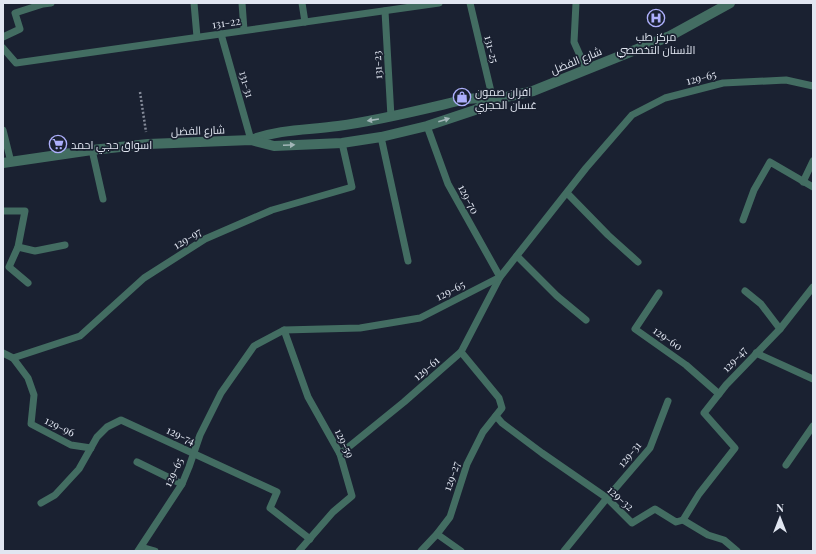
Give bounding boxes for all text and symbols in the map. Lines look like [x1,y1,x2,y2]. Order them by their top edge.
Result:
hospital icon: مركز طب الأسنان التخصصي [646,8,666,28]
street label: 131-22 [211,13,241,31]
place label: مركز طب الأسنان التخصصي [617,29,695,58]
street label: 131-25 [481,34,503,65]
street label: شارع الفضل [548,43,604,78]
street label: 131-23 [369,50,385,80]
street label: 129-65 [684,66,718,88]
street label: 131-31 [236,69,258,99]
place label: افران صمون غسان الحجري [475,84,537,114]
shop icon: افران صمون غسان الحجري [452,87,472,107]
one-way arrow [367,117,379,123]
one-way arrow [439,117,451,123]
street label: شارع الفضل [171,122,225,139]
supermarket icon: اسواق حجي احمد [48,134,68,154]
place label: اسواق حجي احمد [71,137,152,154]
one-way arrow [283,142,296,148]
street label: 129-70 [455,182,483,217]
street label: 129-97 [170,223,204,252]
street label: 129-65 [433,276,467,304]
street label: 129-60 [650,322,686,354]
street label: 129-47 [718,342,750,375]
street label: 129-61 [410,352,442,384]
street label: 129-96 [42,412,78,440]
street label: 129-74 [164,422,198,448]
street label: 129-59 [332,426,358,460]
street label: 129-31 [614,438,644,470]
street label: 129-65 [160,455,186,489]
street label: 129-27 [439,459,463,493]
street label: 129-32 [605,482,637,514]
north arrow [760,498,800,538]
text: N [776,500,784,515]

